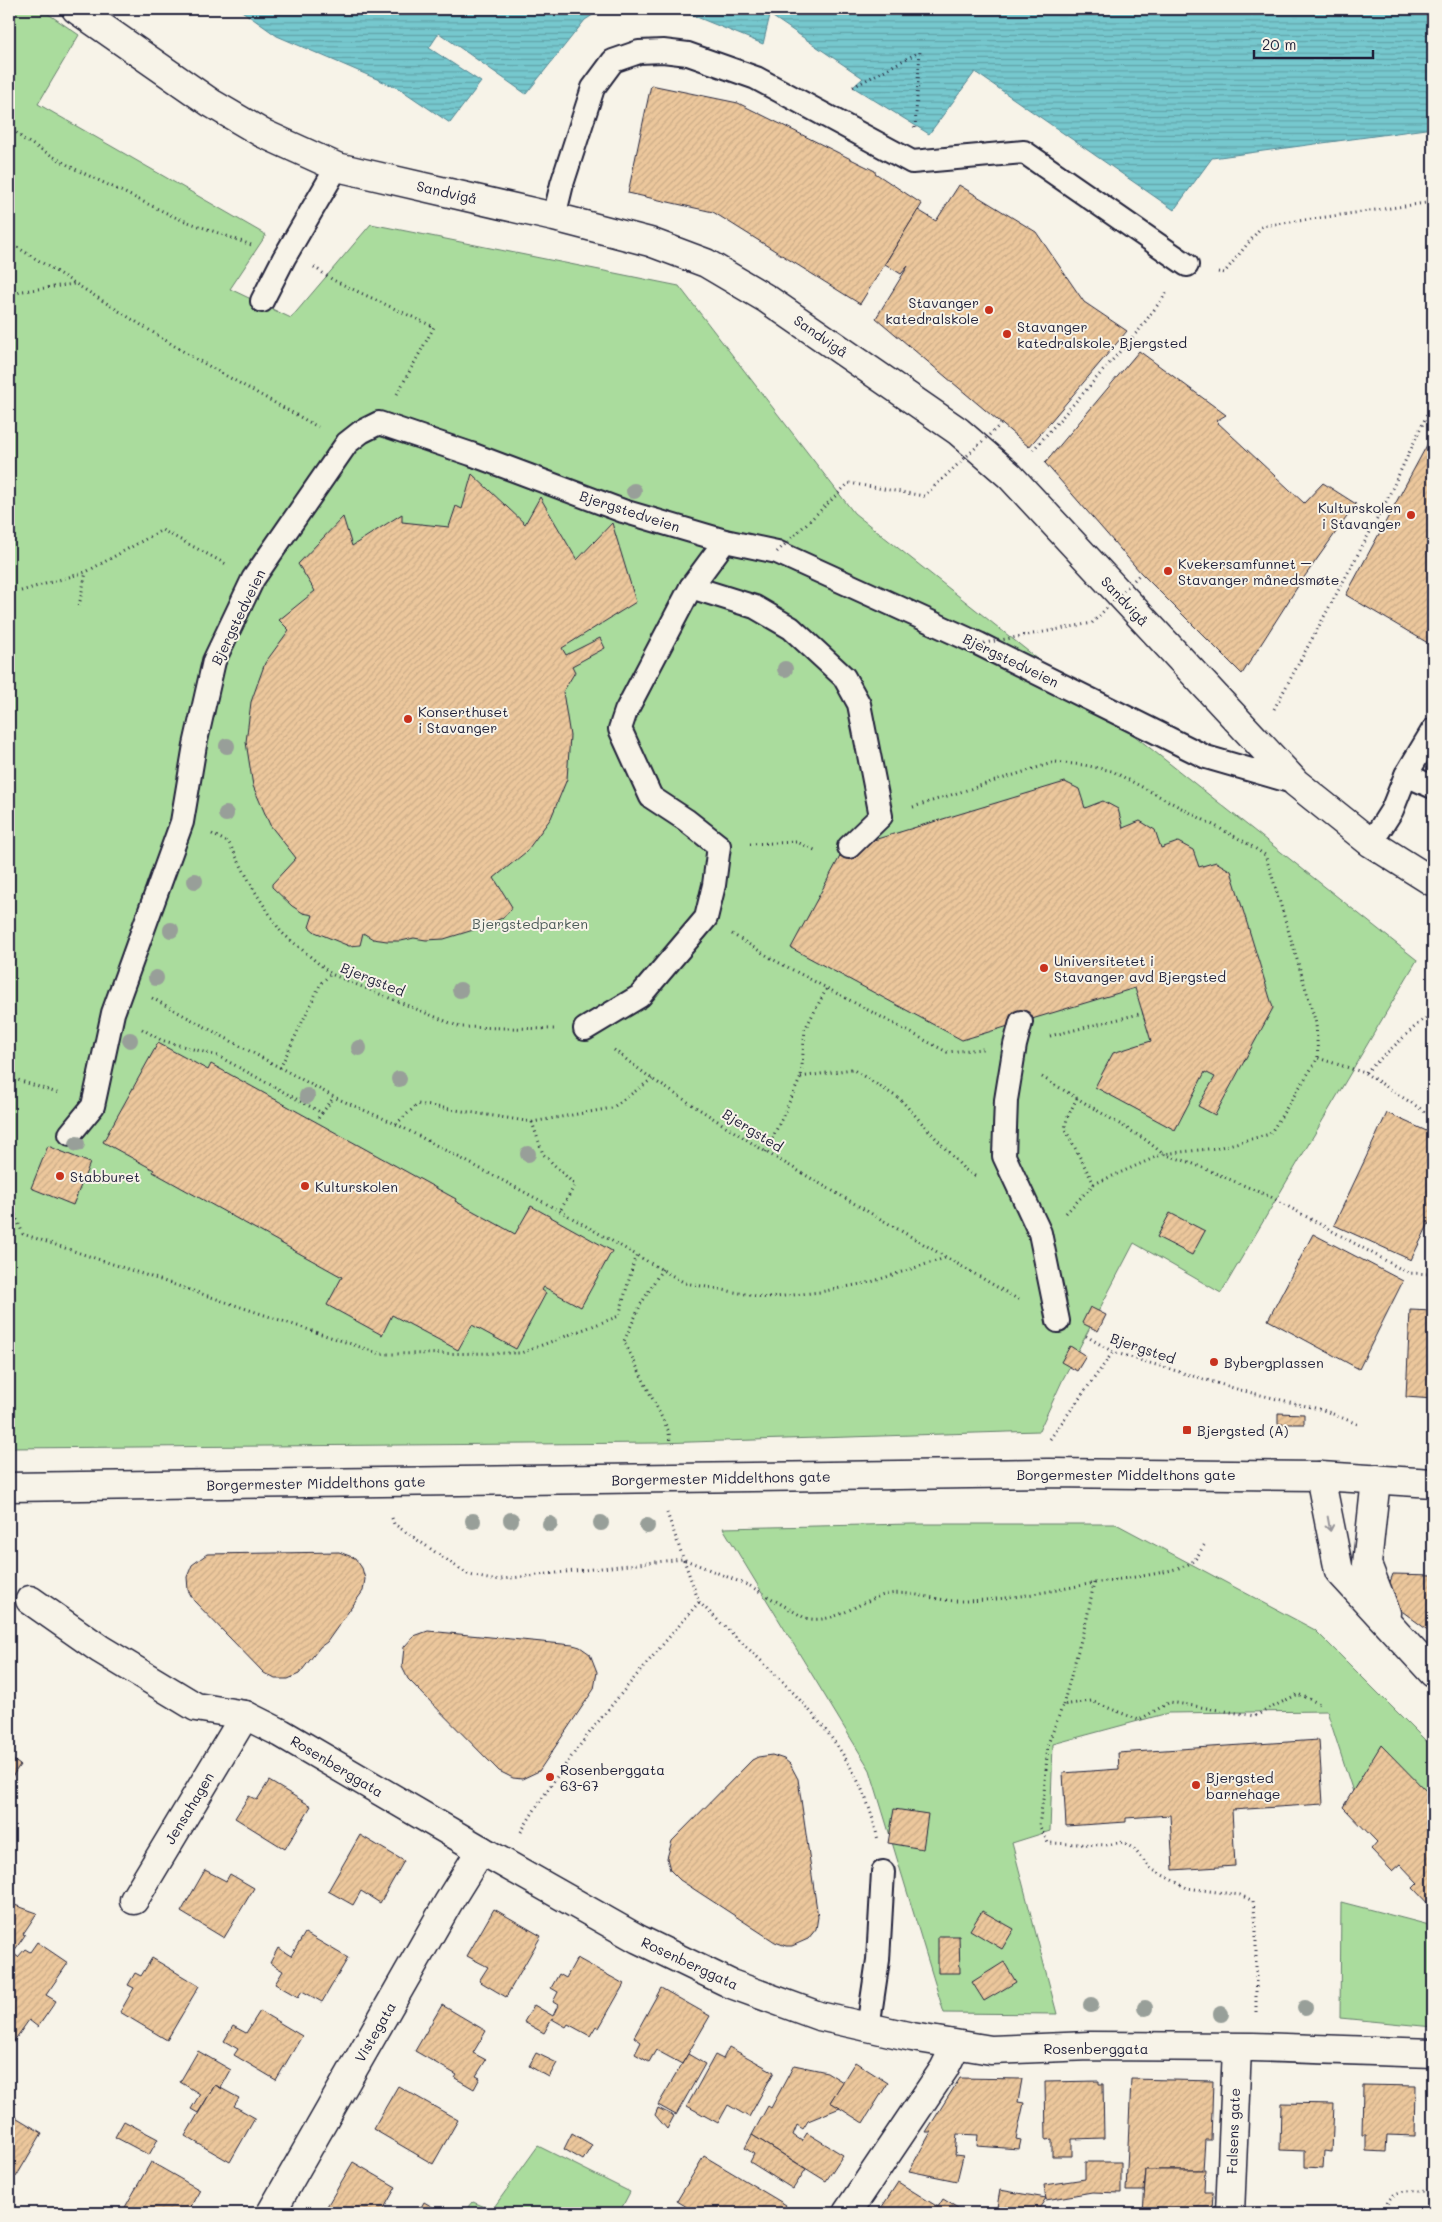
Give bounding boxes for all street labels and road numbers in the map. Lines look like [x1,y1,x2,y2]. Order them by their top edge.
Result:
street label: Sandvigå [415,176,479,208]
street label: Sandvigå [790,310,852,362]
street label: Bjergstedveien [577,486,683,536]
street label: Bjergstedveien [207,566,269,668]
street label: Sandvigå [1097,572,1153,630]
street label: Bjergstedveien [960,629,1062,691]
street label: Bjergsted [338,958,408,1001]
street label: Bjergsted [719,1104,787,1156]
street label: Bjergsted [1108,1328,1178,1368]
street label: Borgermester Middelthons gate [1016,1465,1236,1484]
street label: Borgermester Middelthons gate [611,1467,831,1489]
street label: Borgermester Middelthons gate [206,1472,426,1494]
street label: Rosenberggata [287,1731,387,1801]
street label: Jensahagen [160,1768,218,1848]
street label: Rosenberggata [638,1932,742,1994]
street label: Vistegata [350,1998,400,2066]
street label: Rosenberggata [1044,2039,1148,2058]
street label: Falsens gate [1222,2088,1244,2174]

